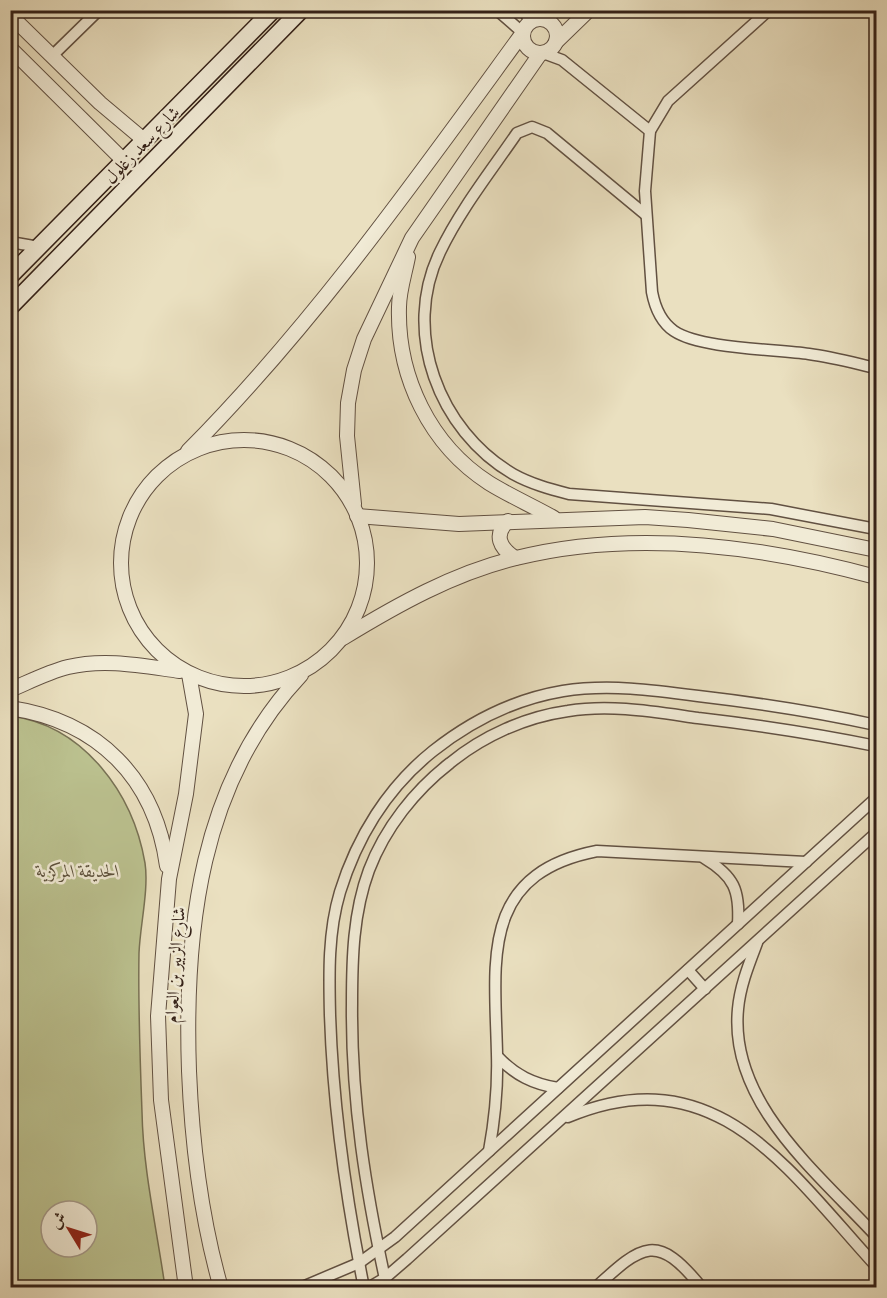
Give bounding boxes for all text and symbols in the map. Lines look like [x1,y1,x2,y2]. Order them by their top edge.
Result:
street label: شارع سعد زغلول [100,102,187,191]
park label: الحديقة المركزية [34,861,120,884]
street label: شارع الزبير بن العوام [161,906,195,1024]
north arrow [39,1199,99,1259]
text: ش [46,1209,72,1233]

